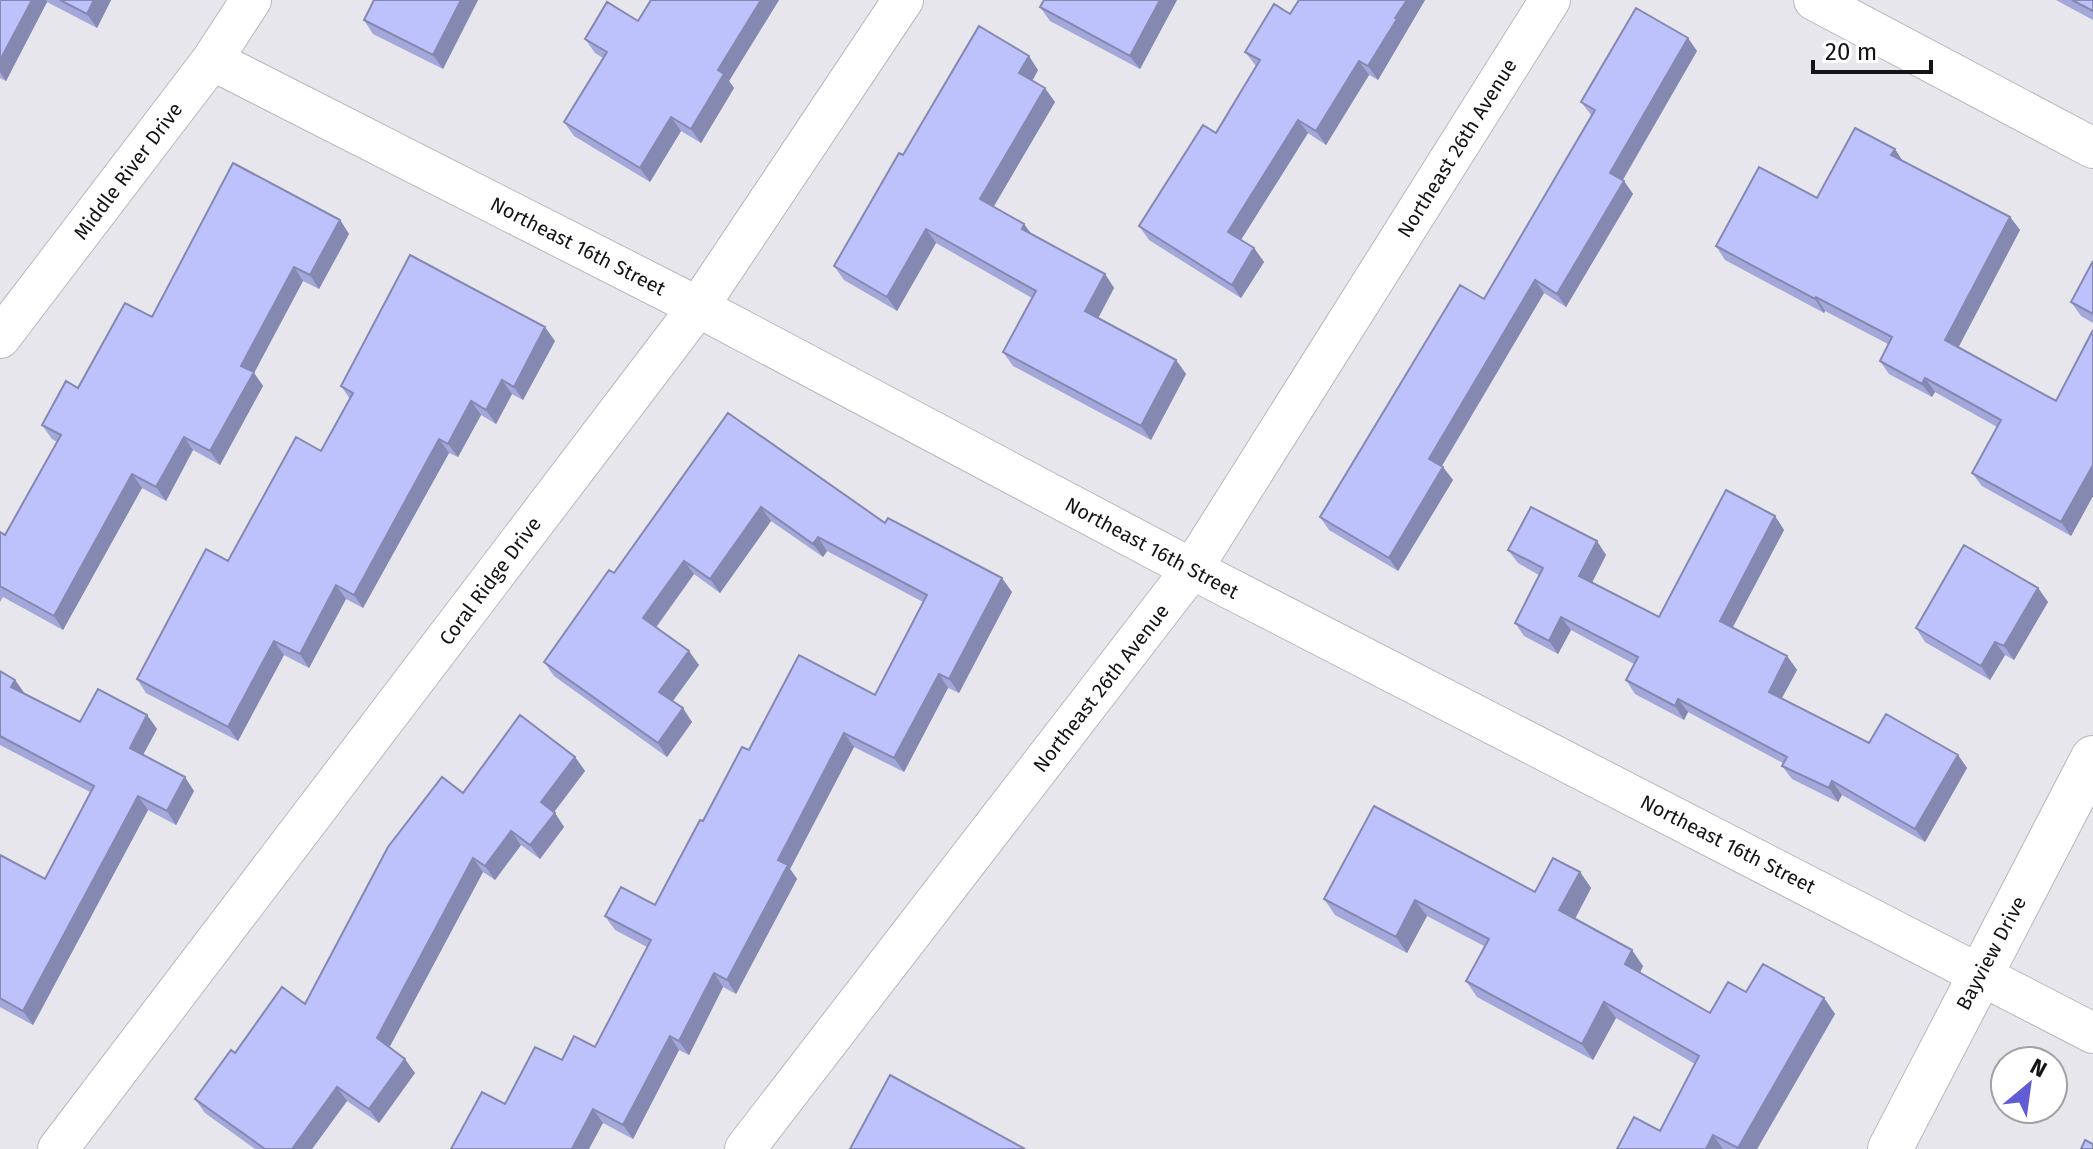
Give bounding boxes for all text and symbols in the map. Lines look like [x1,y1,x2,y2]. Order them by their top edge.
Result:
scale bar [1813,24,1931,74]
text: 20 m [1825,38,1877,66]
street label: Northeast 26th Avenue [1392,54,1522,242]
street label: Middle River Drive [69,98,187,244]
street label: Northeast 16th Street [487,191,670,301]
street label: Northeast 16th Street [1061,492,1244,604]
street label: Coral Ridge Drive [434,512,546,650]
street label: Northeast 26th Avenue [1028,599,1174,777]
street label: Northeast 16th Street [1637,789,1820,899]
street label: Bayview Drive [1951,892,2031,1014]
north arrow [1989,1045,2069,1125]
text: N [2026,1053,2051,1083]

